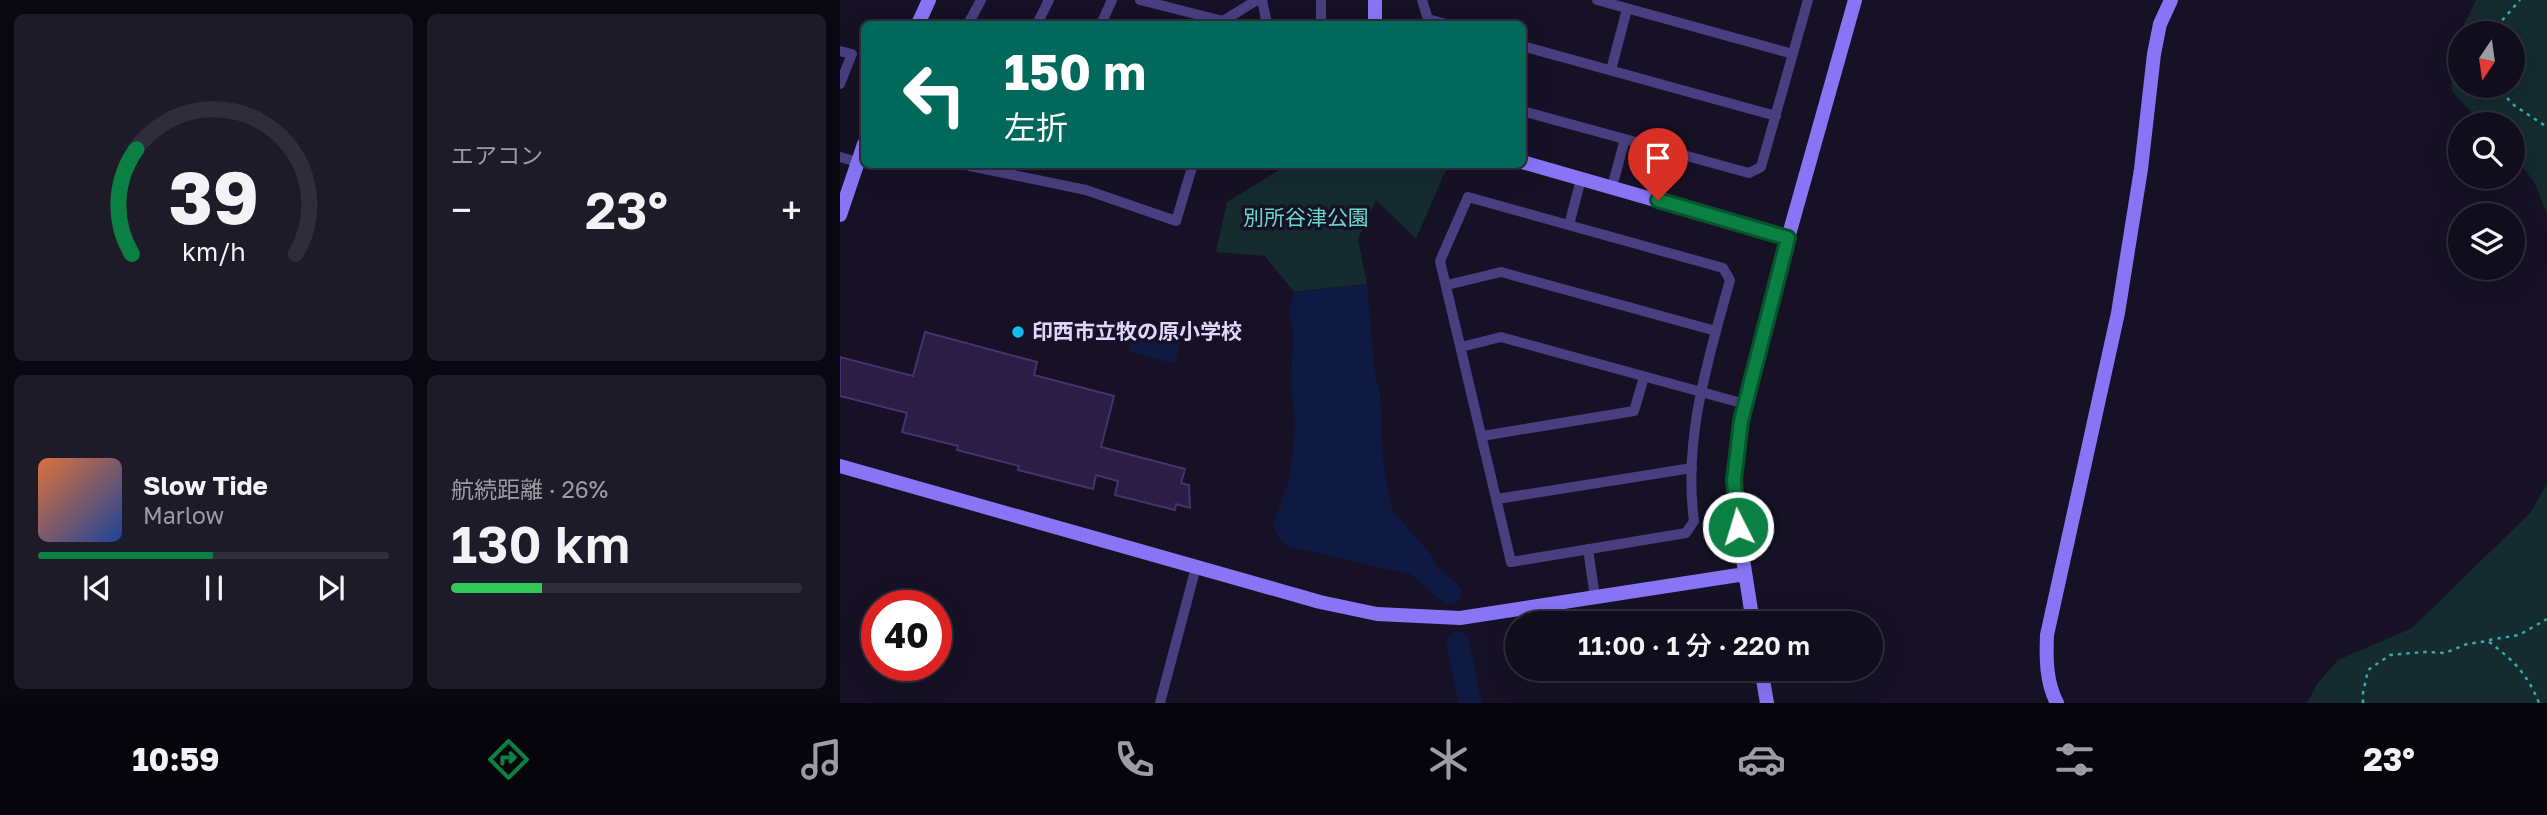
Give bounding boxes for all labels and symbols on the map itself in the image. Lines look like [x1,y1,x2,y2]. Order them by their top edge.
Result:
north arrow [2448,21,2525,98]
pin [1628,128,1688,200]
park label: 別所谷津公園 [1243,204,1369,230]
place label: 印西市立牧の原小学校 [1032,318,1242,344]
marker: 印西市立牧の原小学校 [1010,324,1026,340]
position arrow [1701,490,1775,564]
speed limit sign: 40 [861,590,952,681]

